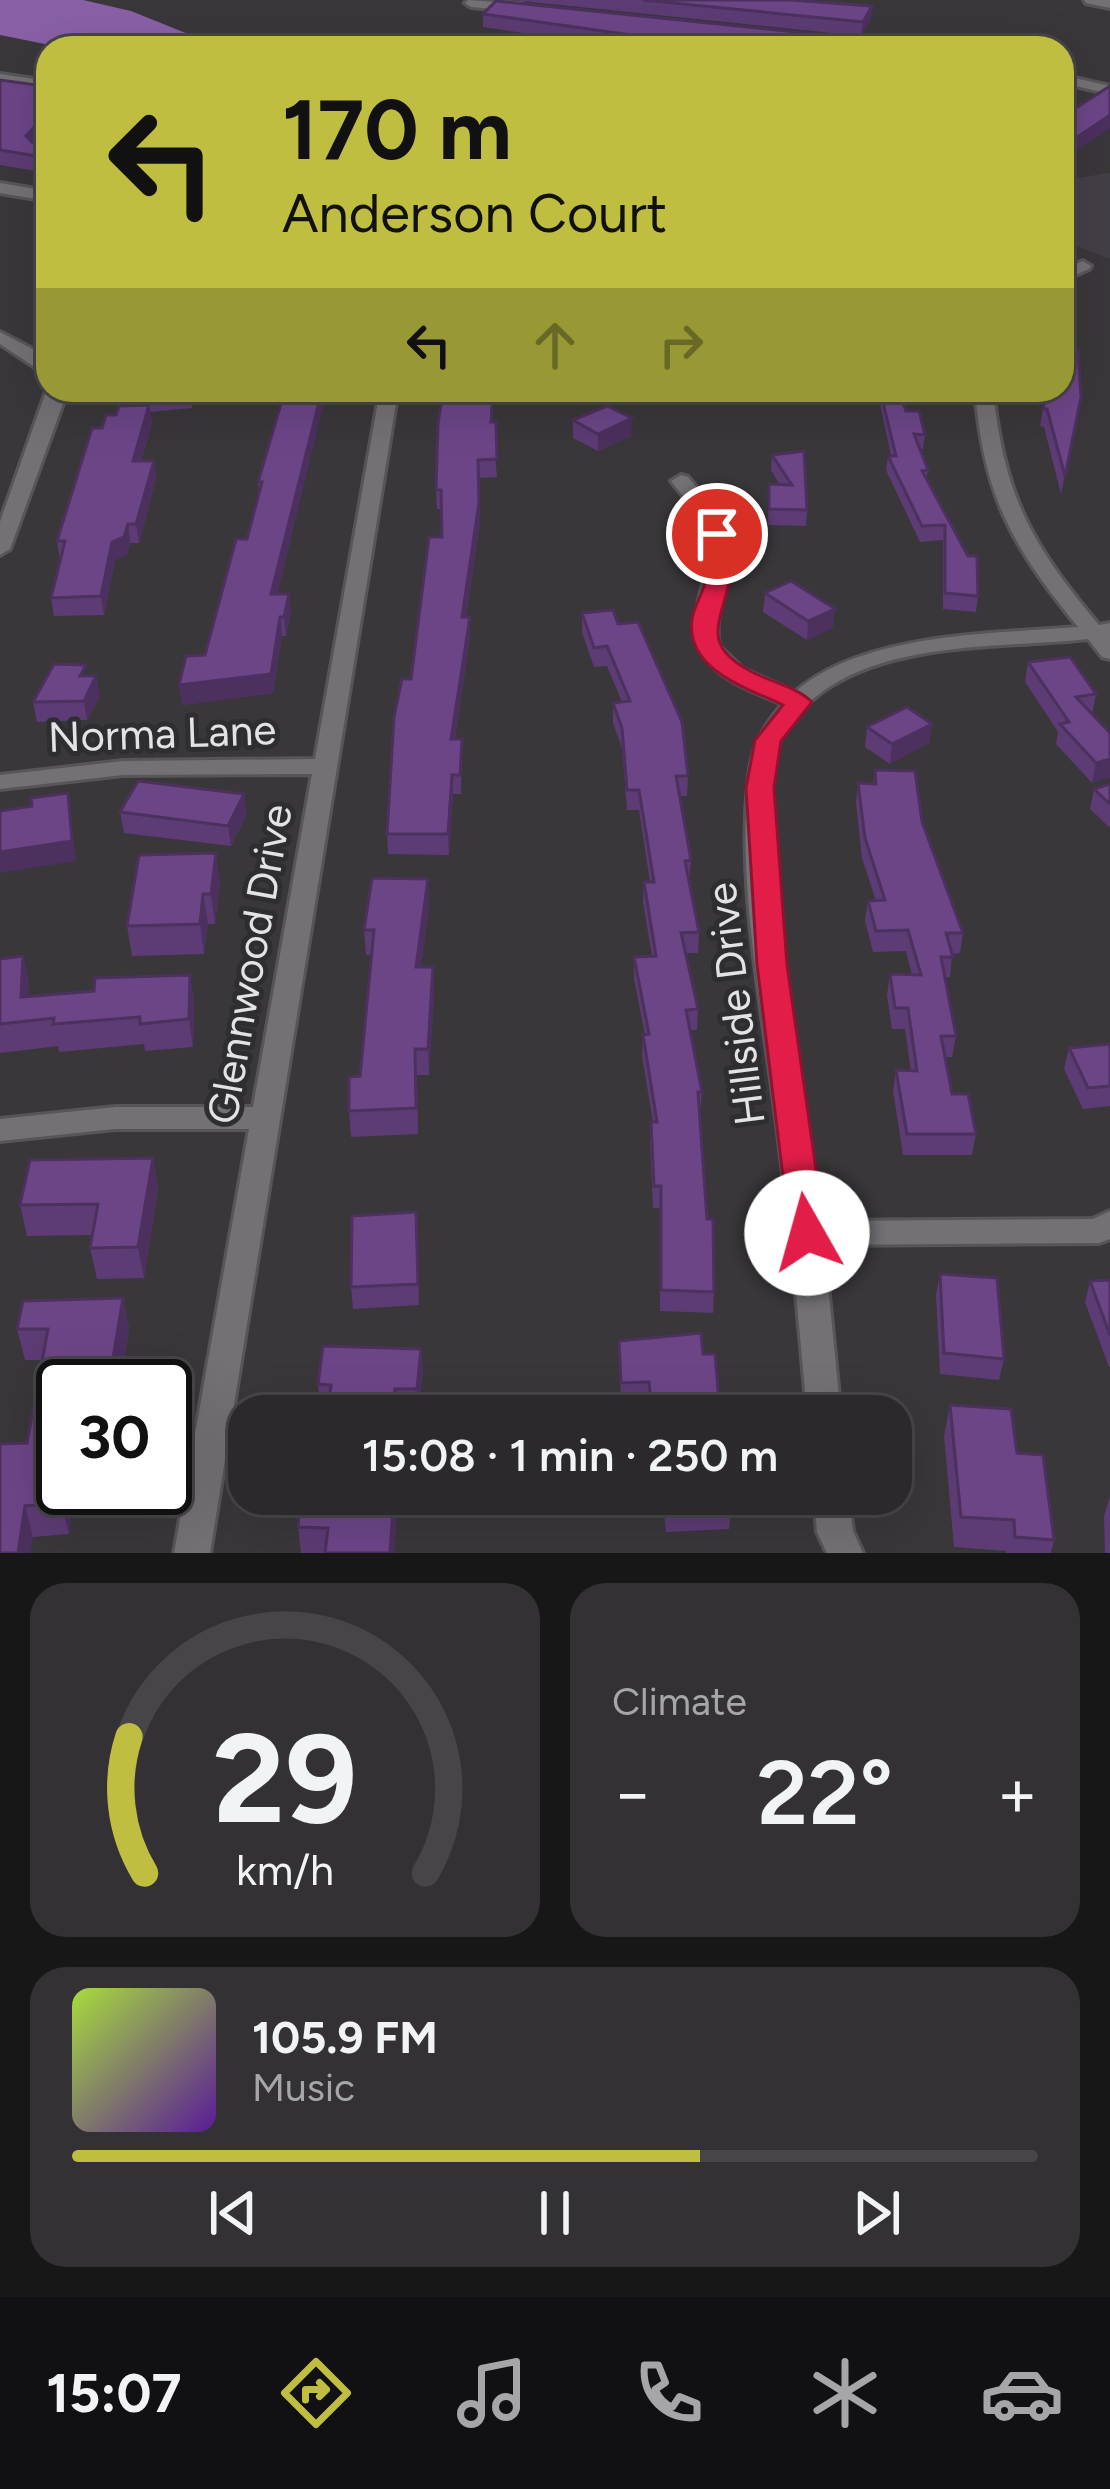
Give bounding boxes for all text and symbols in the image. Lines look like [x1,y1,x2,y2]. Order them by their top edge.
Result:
text: 170 m [282,79,512,180]
icon: left [84,84,240,240]
text: Anderson Court [282,181,667,246]
icon: left [396,312,462,378]
icon: ahead [522,312,588,378]
icon: right [648,312,714,378]
pin [666,483,768,585]
icon: arrive [684,501,750,567]
street label: Norma Lane [47,704,277,763]
street label: Glennwood Drive [196,800,303,1128]
street label: Hillside Drive [695,880,776,1128]
position arrow [744,1170,870,1296]
speed limit sign: 30 [36,1359,192,1515]
text: 15:08 · 1 min · 250 m [362,1428,778,1482]
text: Climate [612,1678,747,1725]
text: 29 [213,1703,357,1853]
text: 22° [757,1738,893,1847]
text: − [612,1753,653,1833]
text: + [997,1753,1038,1833]
text: km/h [236,1844,334,1896]
text: 105.9 FM [252,2010,438,2064]
text: Music [252,2064,355,2111]
icon: previous [200,2180,266,2246]
icon: pause [522,2180,588,2246]
icon: next [844,2180,910,2246]
icon: directions [274,2351,358,2435]
icon: music [450,2351,534,2435]
icon: phone [627,2351,711,2435]
icon: climate [803,2351,887,2435]
icon: car [980,2351,1064,2435]
text: 15:07 [46,2361,182,2426]

